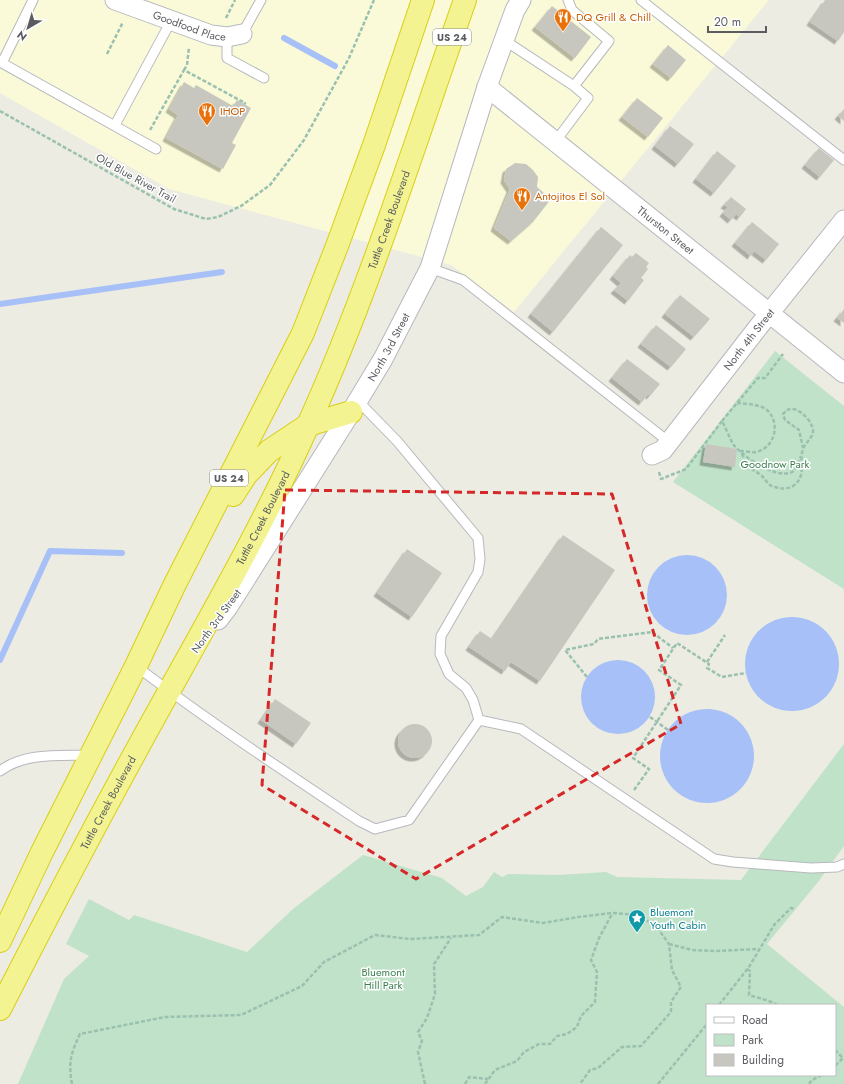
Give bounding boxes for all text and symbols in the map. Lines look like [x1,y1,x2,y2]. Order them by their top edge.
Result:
street label: Goodfood Place [151,6,227,45]
restaurant icon: DQ Grill & Chill [553,7,573,32]
north arrow [8,8,48,48]
scale bar [708,8,766,34]
place label: DQ Grill & Chill [576,9,651,25]
text: 20 m [714,13,741,31]
text: N [13,27,30,45]
road number: US 24 [433,29,471,45]
restaurant icon: IHOP [197,101,217,126]
place label: IHOP [220,103,245,119]
street label: Old Blue River Trail [93,149,179,207]
street label: Tuttle Creek Boulevard [364,168,414,271]
restaurant icon: Antojitos El Sol [512,186,532,211]
place label: Antojitos El Sol [535,188,605,204]
street label: Thurston Street [634,202,698,258]
street label: North 4th Street [720,305,778,374]
street label: North 3rd Street [363,310,414,384]
park label: Goodnow Park [741,456,810,472]
street label: Tuttle Creek Boulevard [232,468,293,568]
road number: US 24 [210,470,248,486]
street label: North 3rd Street [187,585,245,656]
street label: Tuttle Creek Boulevard [76,753,140,852]
place label: Bluemont Youth Cabin [650,904,706,933]
place icon: Bluemont Youth Cabin [627,908,647,933]
park label: Bluemont Hill Park [361,964,405,993]
legend [706,1004,836,1076]
text: Road [742,1011,768,1029]
text: Park [742,1031,764,1049]
text: Building [742,1051,784,1069]

